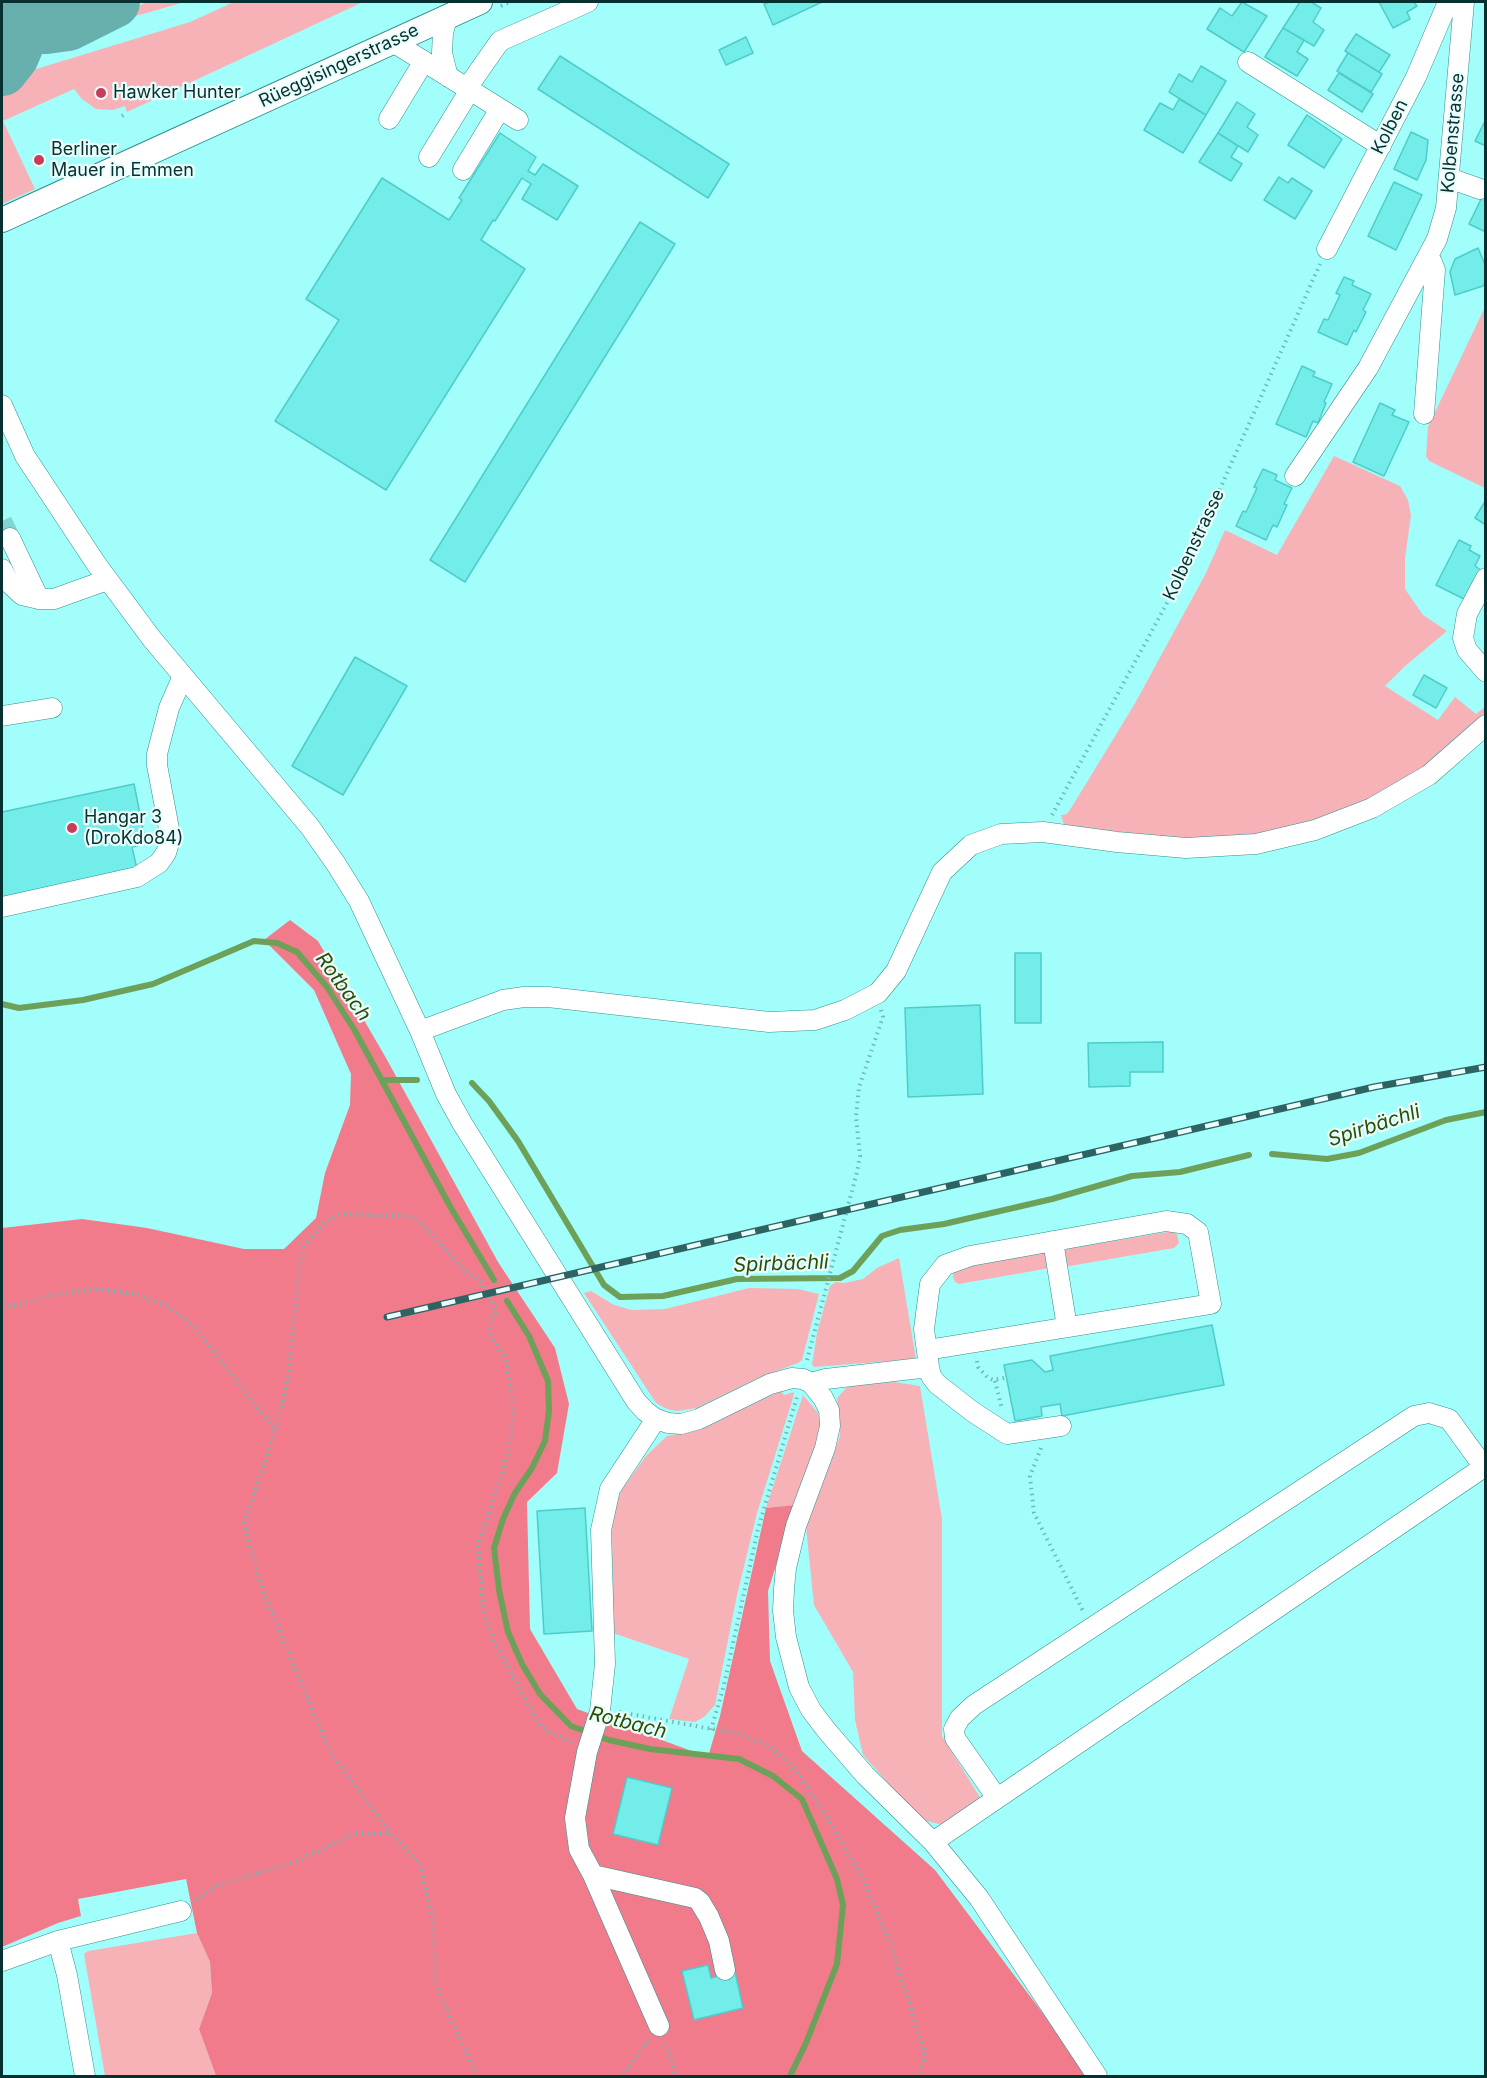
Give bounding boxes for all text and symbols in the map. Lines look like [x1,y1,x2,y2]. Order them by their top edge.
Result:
street label: Rüeggisingerstrasse [256,20,422,112]
street label: Kolbenstrasse [1437,72,1469,194]
place label: Hawker Hunter [113,82,241,104]
marker: Hawker Hunter [94,86,108,100]
street label: Kolben [1367,96,1413,158]
place label: Berliner Mauer in Emmen [51,139,194,182]
marker: Berliner Mauer in Emmen [32,153,46,167]
street label: Kolbenstrasse [1159,486,1229,604]
place label: Hangar 3 (DroKdo84) [84,807,183,850]
marker: Hangar 3 (DroKdo84) [65,821,79,835]
water label: Rotbach [310,948,376,1026]
water label: Spirbächli [1325,1100,1423,1152]
water label: Spirbächli [733,1250,829,1278]
water label: Rotbach [587,1702,669,1744]

